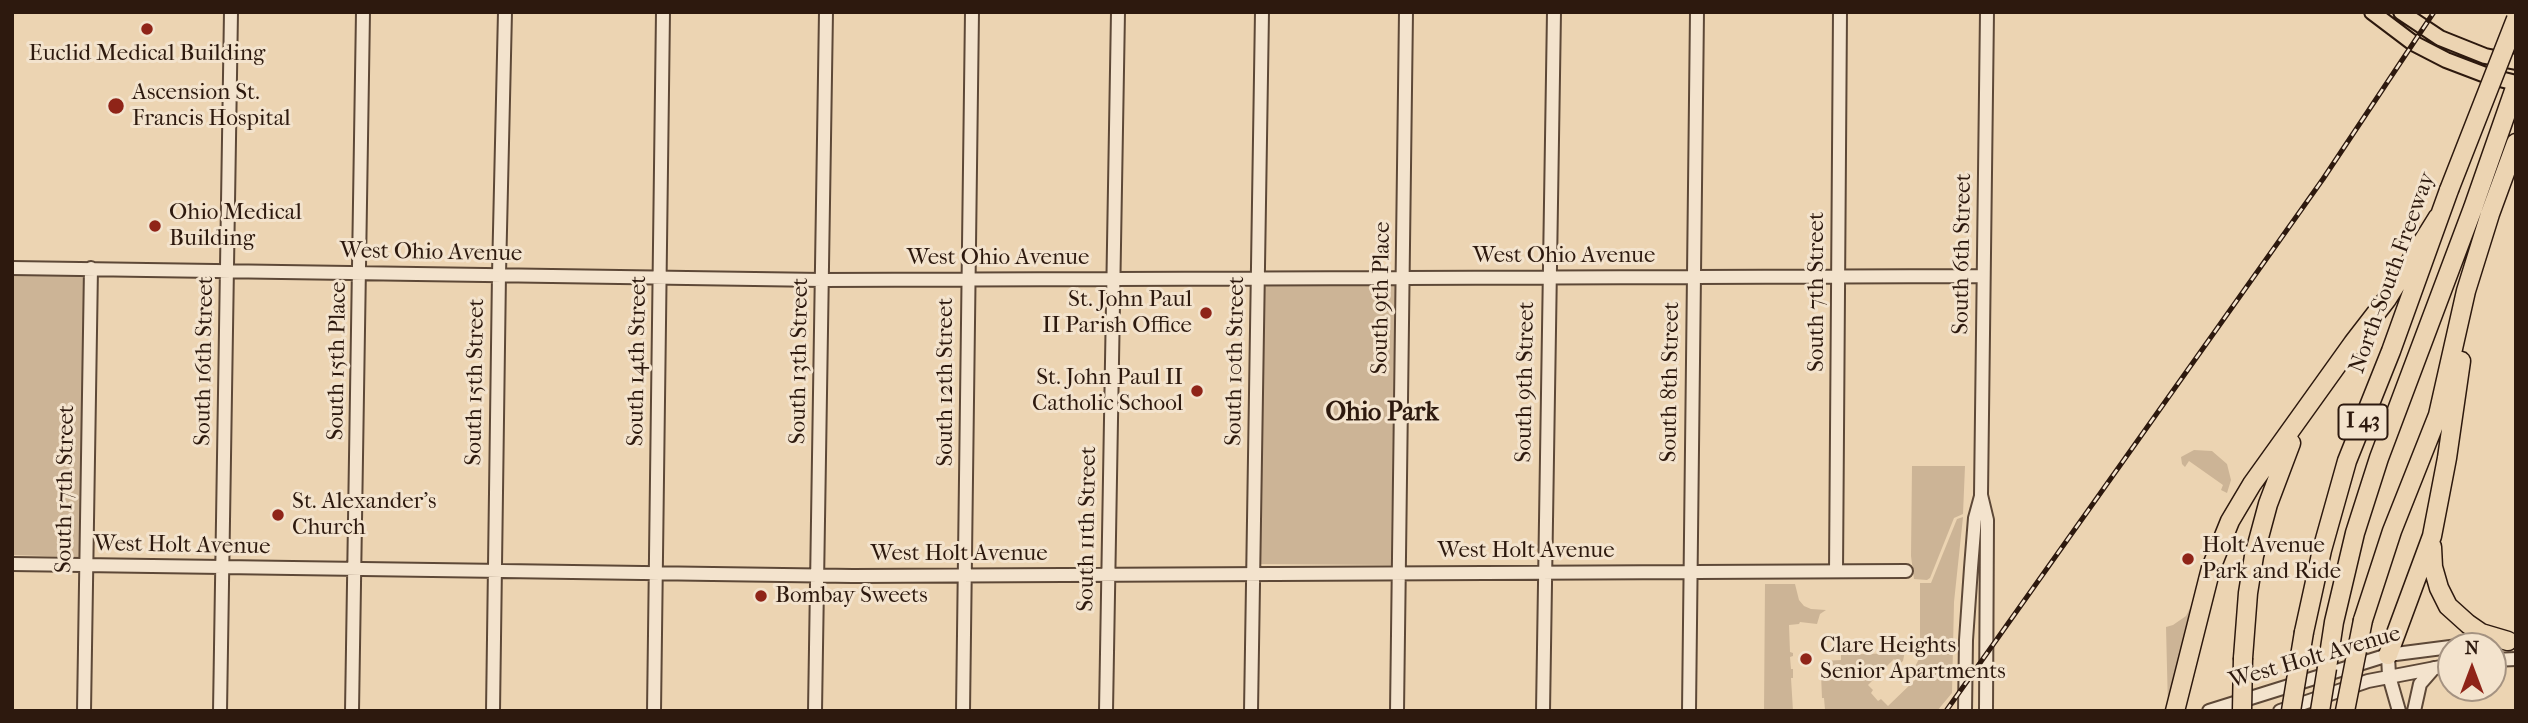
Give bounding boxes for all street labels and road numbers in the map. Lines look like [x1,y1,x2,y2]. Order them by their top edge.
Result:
street label: North-South Freeway [2344,169,2442,377]
street label: South 6th Street [1948,173,1978,335]
street label: South 7th Street [1803,212,1831,372]
street label: South 9th Place [1367,221,1397,375]
street label: West Ohio Avenue [339,238,523,268]
street label: West Ohio Avenue [1473,242,1655,270]
street label: West Ohio Avenue [907,244,1089,272]
street label: South 14th Street [623,275,653,447]
street label: South 16th Street [190,276,220,446]
street label: South 10th Street [1221,276,1251,446]
street label: South 13th Street [785,277,815,445]
street label: South 15th Place [323,281,353,441]
street label: South 12th Street [932,297,960,467]
street label: South 15th Street [461,298,491,466]
street label: South 9th Street [1511,301,1541,463]
street label: South 8th Street [1656,301,1686,463]
road number: I 43 [2338,404,2388,440]
street label: South 17th Street [51,405,81,573]
street label: South 11th Street [1073,446,1103,612]
street label: West Holt Avenue [93,531,271,561]
street label: West Holt Avenue [1437,537,1615,565]
street label: West Holt Avenue [870,540,1048,568]
street label: West Holt Avenue [2226,620,2404,696]

